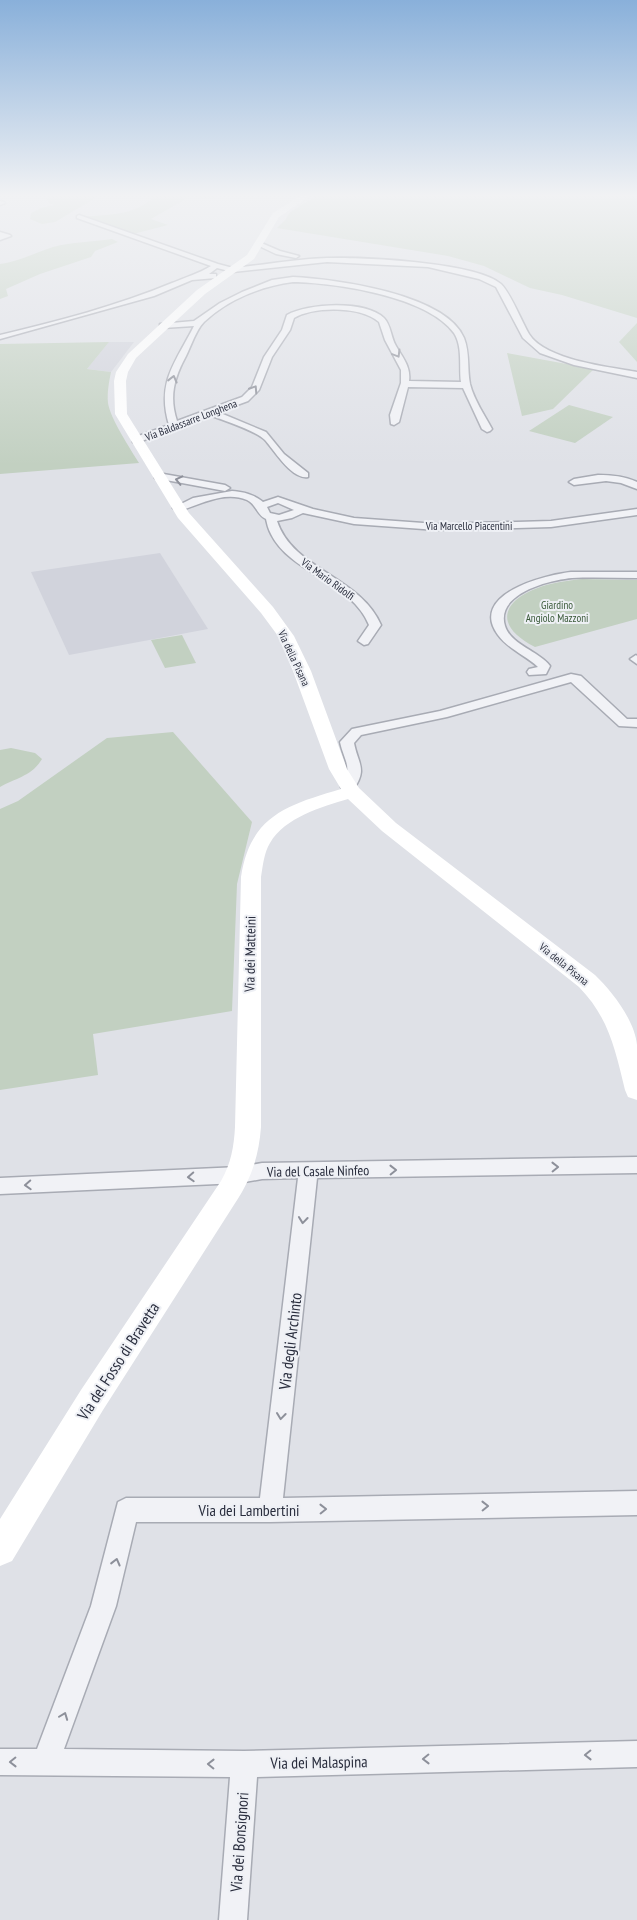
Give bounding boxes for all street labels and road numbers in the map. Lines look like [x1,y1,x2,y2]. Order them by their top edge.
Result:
street label: Via Baldassarre Longhena [142,396,239,444]
street label: Via Marcello Piacentini [425,519,512,533]
street label: Via Mario Ridolfi [298,554,358,603]
street label: Via della Pisana [275,627,313,688]
street label: Via dei Matteini [240,916,260,993]
street label: Via della Pisana [535,939,592,988]
street label: Via del Casale Ninfeo [266,1161,369,1181]
street label: Via degli Archinto [274,1291,306,1392]
street label: Via del Fosso di Bravetta [72,1298,163,1424]
street label: Via dei Lambertini [198,1500,300,1520]
street label: Via dei Malaspina [269,1751,368,1773]
street label: Via dei Bonsignori [225,1791,252,1894]

